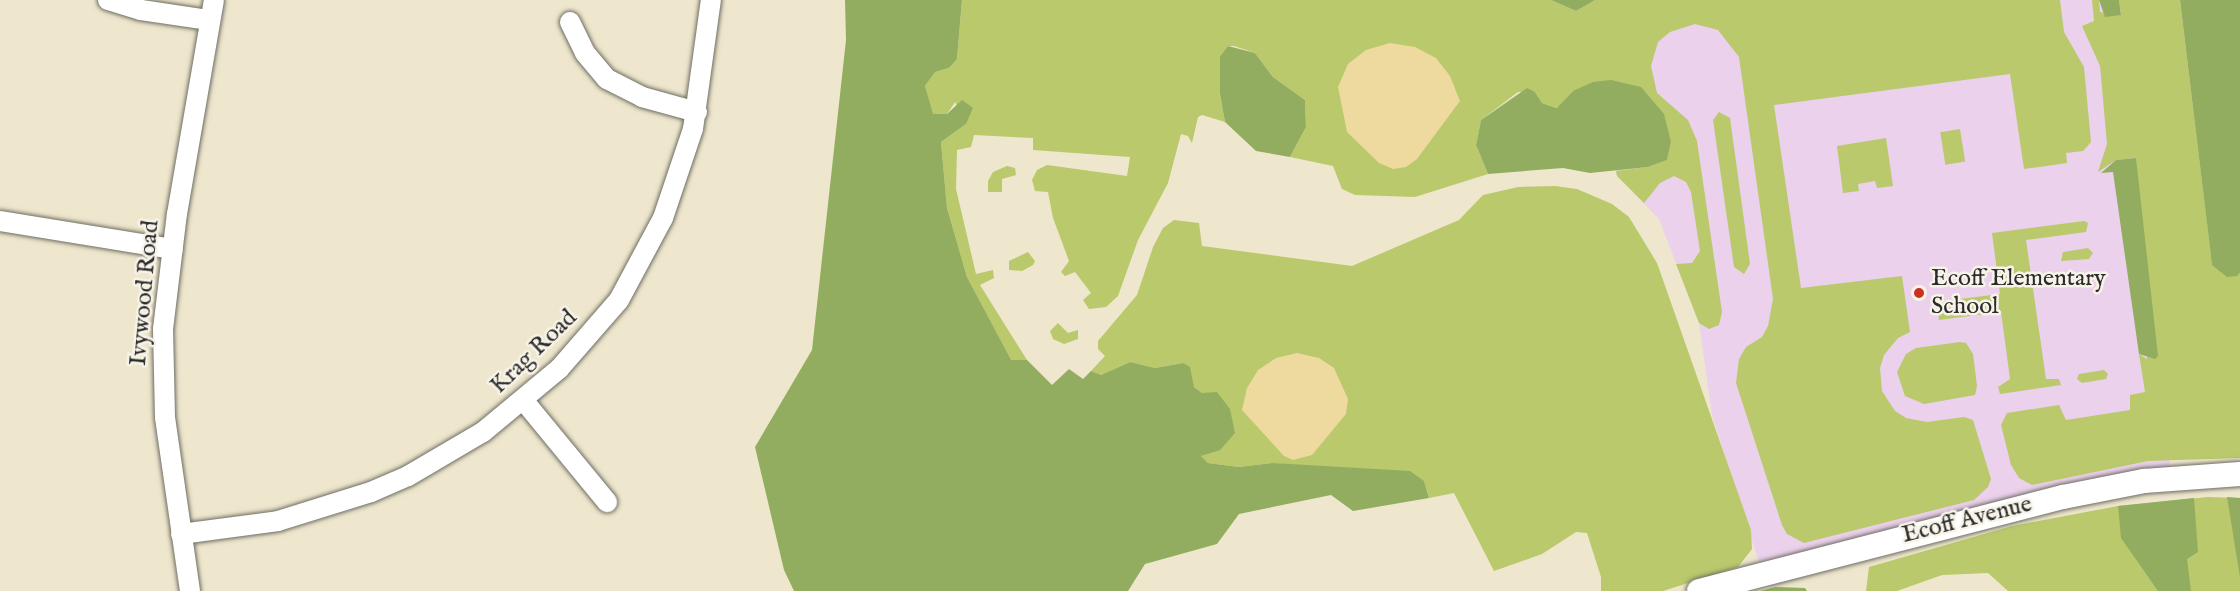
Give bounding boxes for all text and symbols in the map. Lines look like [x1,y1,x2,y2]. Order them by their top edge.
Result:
street label: Ivywood Road [124,219,166,367]
place label: Ecoff Elementary School [1931,265,2106,321]
marker: Ecoff Elementary School [1912,286,1926,300]
street label: Krag Road [485,304,583,400]
street label: Ecoff Avenue [1899,490,2035,550]

